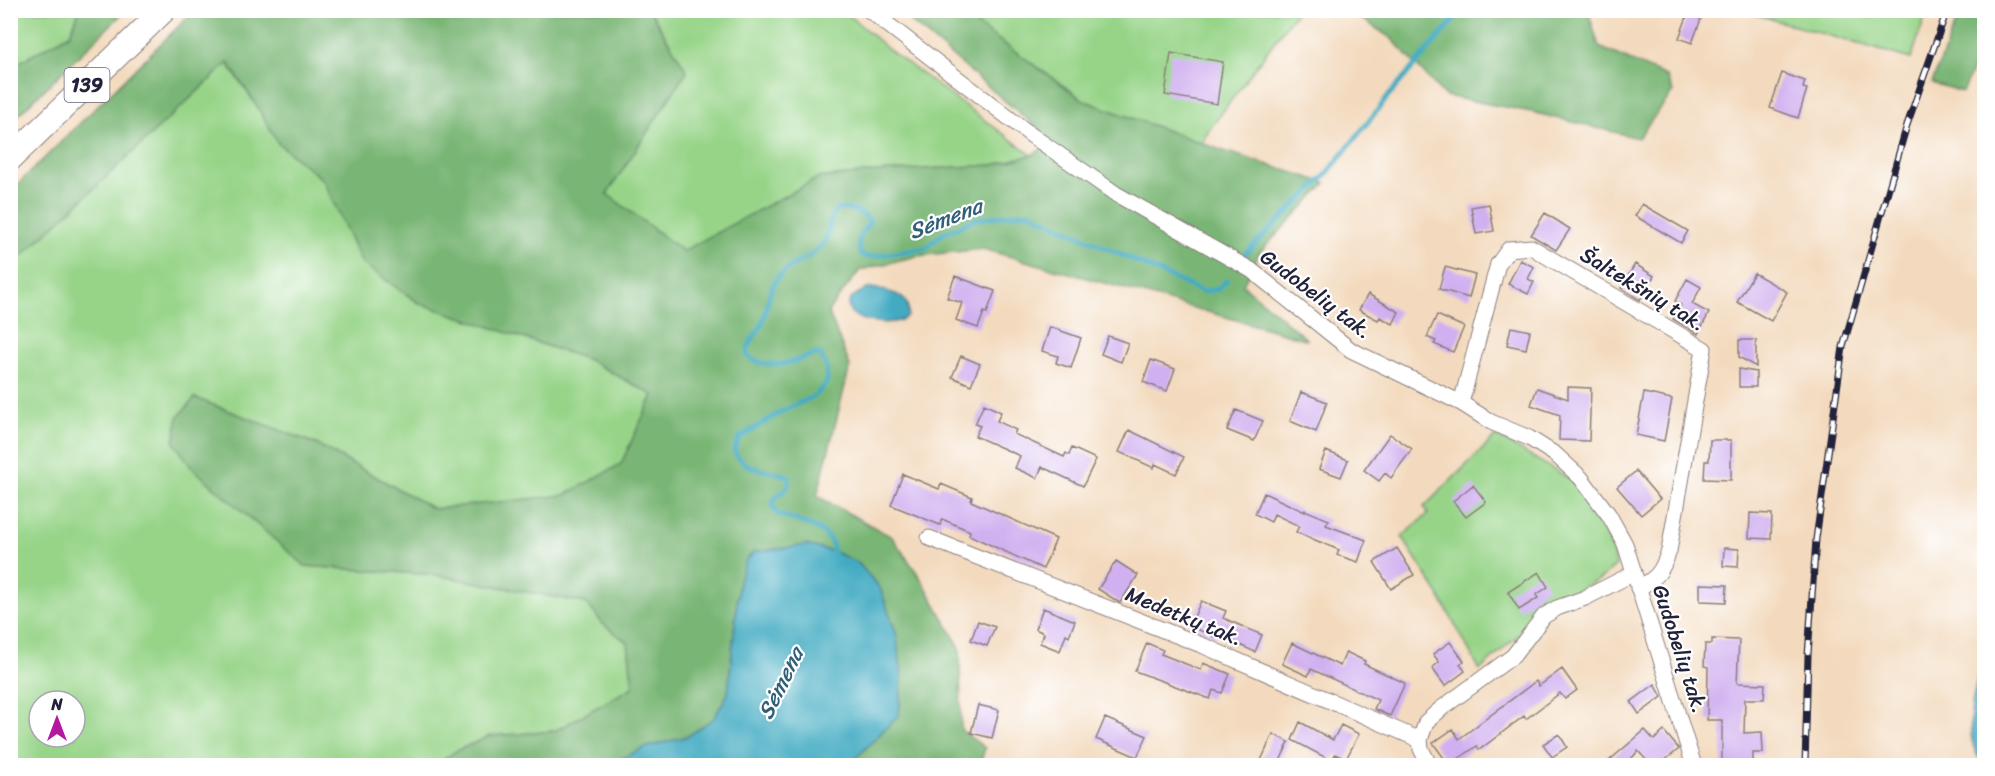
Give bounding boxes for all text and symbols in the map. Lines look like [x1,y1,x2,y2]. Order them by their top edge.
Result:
road number: 139 [64,68,110,102]
water label: Sėmena [903,186,991,250]
street label: Šaltekšnių tak. [1573,236,1713,342]
street label: Gudobelių tak. [1251,239,1381,349]
street label: Medetkų tak. [1119,575,1249,657]
street label: Gudobelių tak. [1641,580,1719,718]
water label: Sėmena [746,638,816,726]
north arrow [27,689,87,749]
text: N [50,690,63,719]

